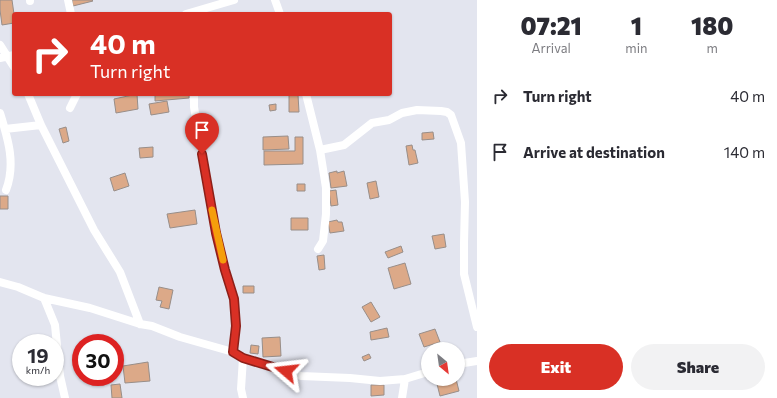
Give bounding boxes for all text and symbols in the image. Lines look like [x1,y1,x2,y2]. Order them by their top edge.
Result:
text: 07:21 [521,11,582,40]
text: 1 [631,11,642,40]
text: 180 [691,11,733,40]
text: 40 m [90,26,156,60]
icon: right [24,28,76,80]
text: Arrival [531,40,571,56]
text: min [625,40,647,56]
text: m [707,40,718,56]
text: Turn right [90,60,170,82]
icon: right [489,85,511,107]
text: Turn right [523,87,592,105]
text: 40 m [730,87,765,105]
pin [185,113,219,154]
icon: arrive [191,119,213,141]
icon: arrive [489,141,511,163]
text: Arrive at destination [523,143,665,161]
text: 140 m [724,143,765,161]
speed limit sign: 30 [72,334,124,386]
north arrow [421,342,465,386]
map controls [421,342,465,386]
text: 19 [27,343,49,367]
button: Exit [489,344,623,390]
button: Share [631,344,765,390]
position arrow [265,350,307,392]
text: km/h [26,364,50,376]

